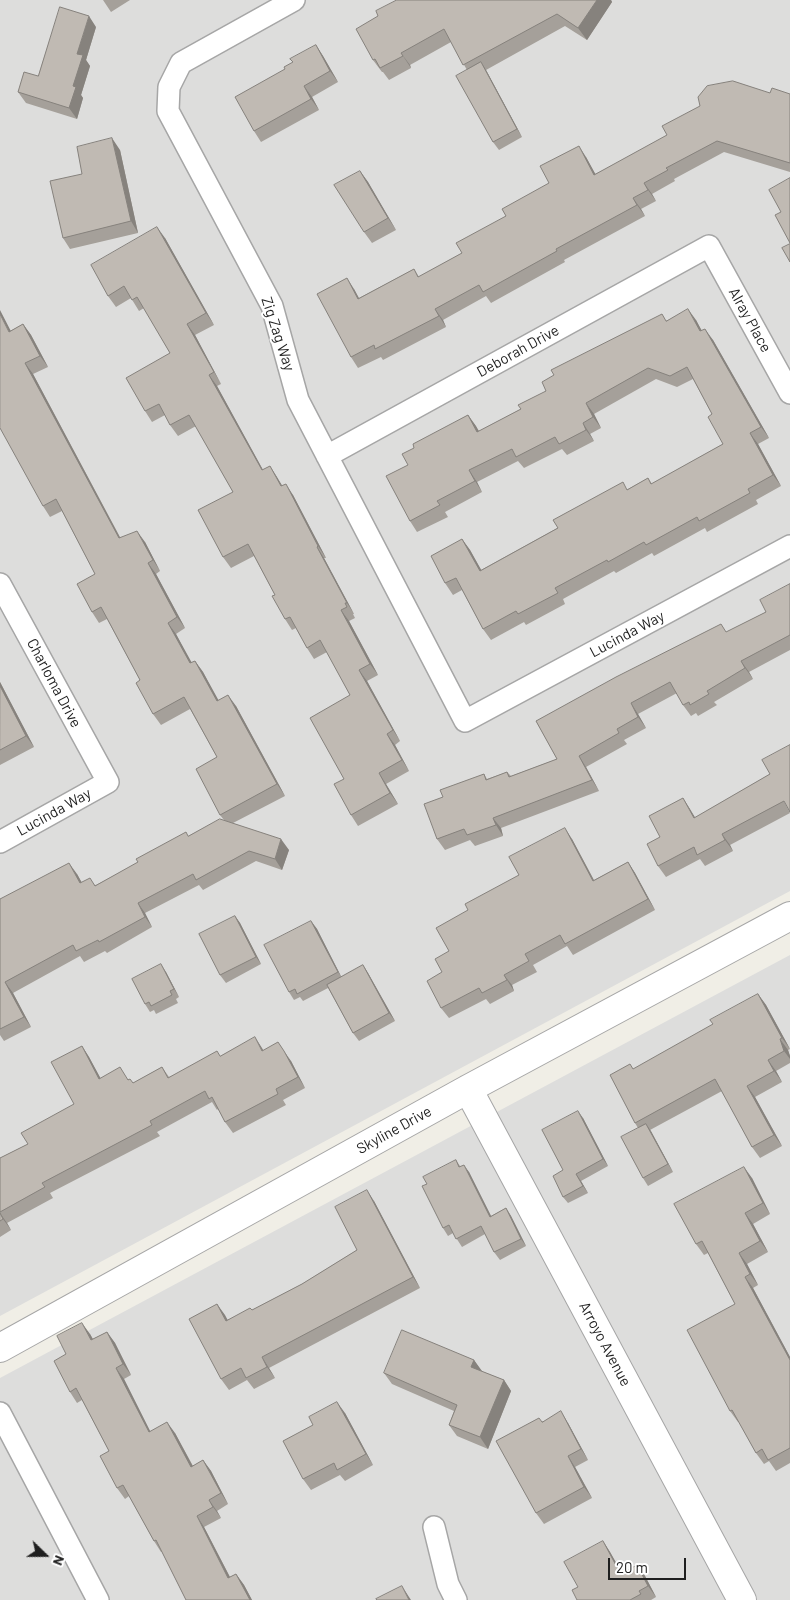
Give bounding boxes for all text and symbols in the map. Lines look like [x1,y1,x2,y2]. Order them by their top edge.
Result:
street label: Alray Place [725,284,775,356]
street label: Zig Zag Way [258,295,298,373]
street label: Deborah Drive [474,321,562,381]
street label: Lucinda Way [587,607,667,661]
street label: Charloma Drive [23,635,85,731]
street label: Lucinda Way [14,784,94,840]
street label: Skyline Drive [353,1102,435,1158]
street label: Arroyo Avenue [575,1299,635,1389]
north arrow [20,1530,70,1580]
scale bar [610,1548,688,1580]
text: N [50,1553,69,1568]
text: 20 m [616,1558,648,1576]

